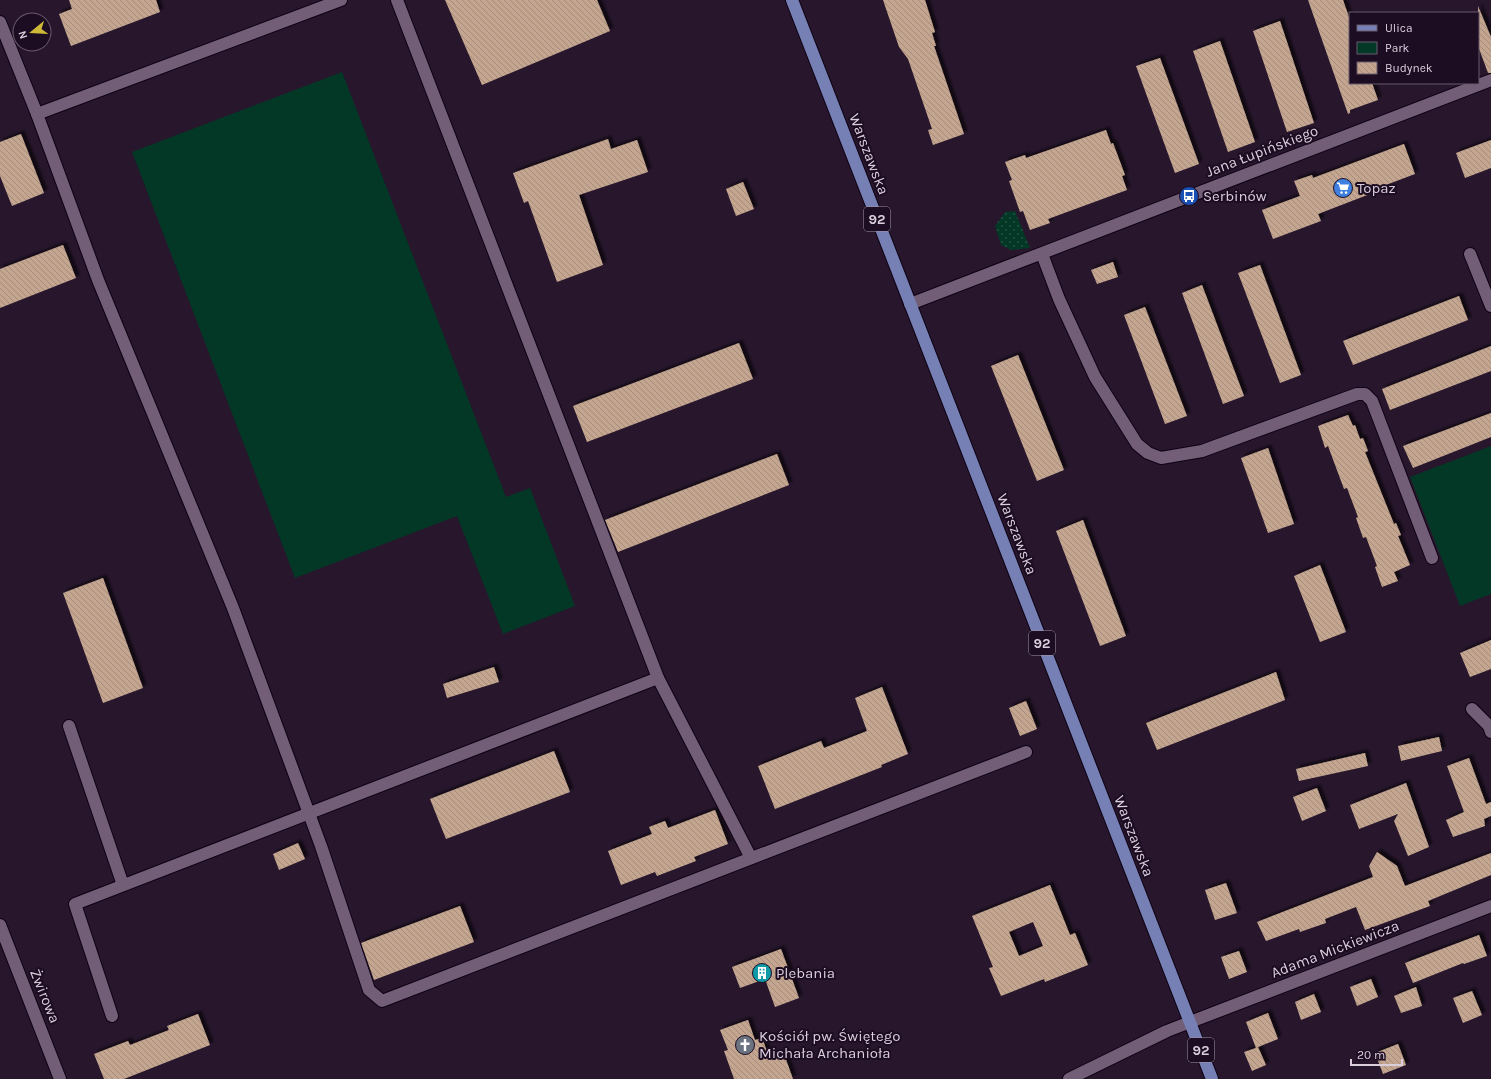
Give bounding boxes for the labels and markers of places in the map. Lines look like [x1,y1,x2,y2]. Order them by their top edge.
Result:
supermarket icon: Topaz [1332,177,1354,199]
place label: Topaz [1357,179,1396,197]
bus stop icon: Serbinów [1178,185,1200,207]
place label: Serbinów [1203,187,1267,205]
building icon: Plebania [751,962,773,984]
place label: Plebania [776,964,835,982]
place label: Kościół pw. Świętego Michała Archanioła [759,1027,900,1062]
church icon: Kościół pw. Świętego Michała Archanioła [734,1034,756,1056]

